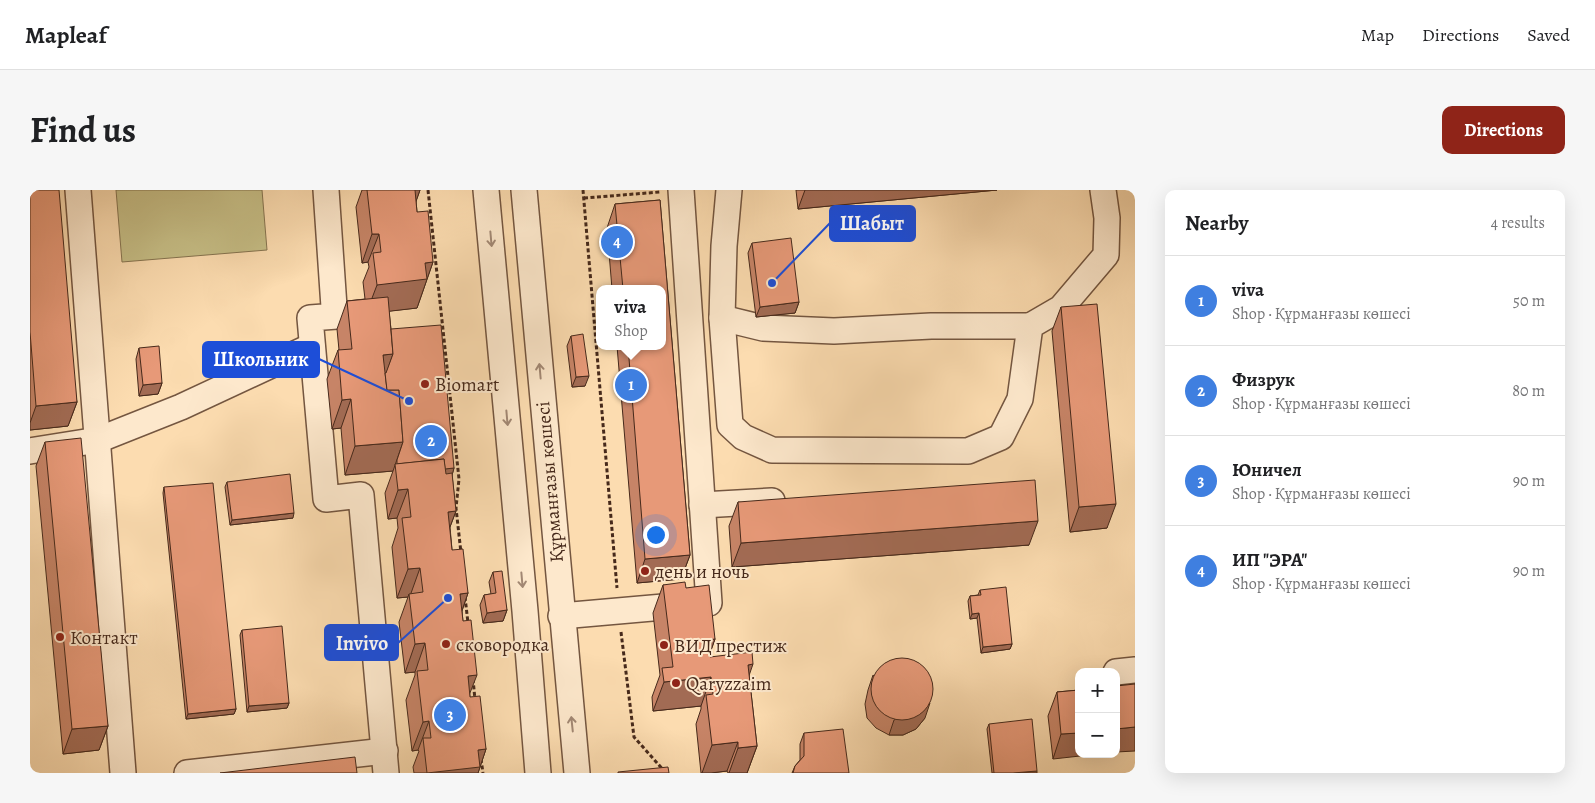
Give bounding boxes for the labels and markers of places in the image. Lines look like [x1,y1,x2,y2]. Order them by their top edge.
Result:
callout: Шабыт [830,206,915,241]
pin: 4 [601,223,633,261]
callout: Школьник [203,342,319,377]
pin: 1 [615,366,647,404]
place label: Biomart [435,372,499,398]
marker: Biomart [419,378,431,390]
pin: 2 [415,422,447,460]
place label: день и ночь [654,559,749,585]
marker: день и ночь [639,565,651,577]
place label: Контакт [70,625,138,651]
callout: Invivo [325,625,398,660]
marker: Контакт [54,631,66,643]
place label: сковородка [456,632,549,658]
place label: ВИД престиж [674,633,787,659]
marker: сковородка [440,638,452,650]
marker: ВИД престиж [658,639,670,651]
place label: Qaryzzaim [686,671,772,697]
marker: Qaryzzaim [670,677,682,689]
pin: 3 [434,696,466,734]

